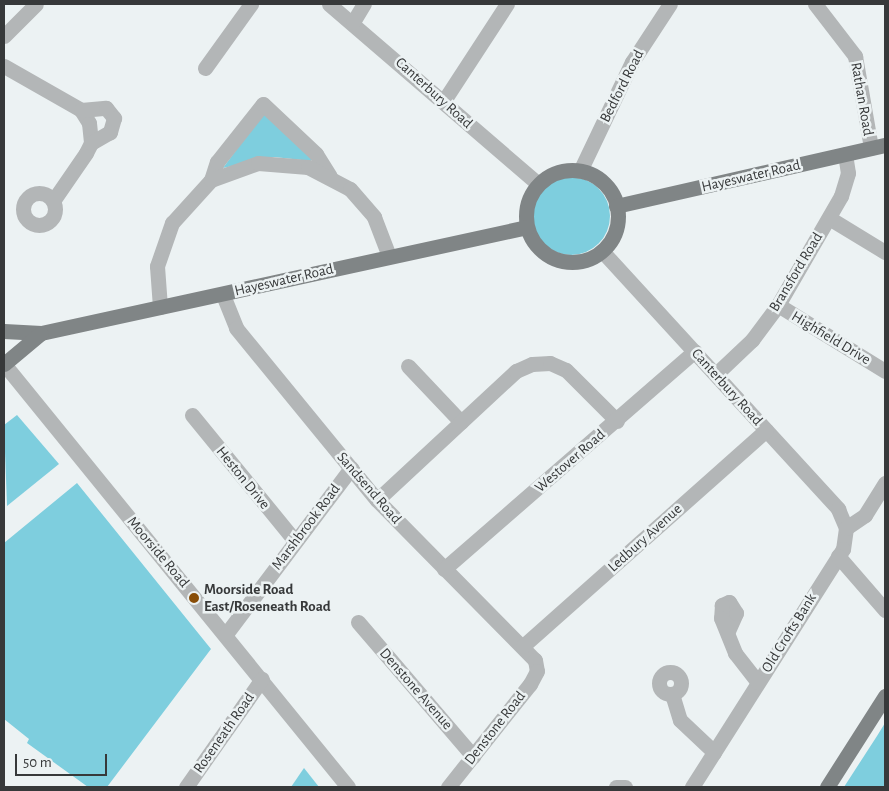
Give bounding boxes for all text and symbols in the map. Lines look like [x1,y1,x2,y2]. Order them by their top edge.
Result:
street label: Bedford Road [596,47,648,125]
street label: Canterbury Road [392,54,476,132]
street label: Rathan Road [847,61,877,137]
street label: Hayeswater Road [700,156,802,196]
street label: Bransford Road [765,229,827,315]
street label: Hayeswater Road [233,260,335,300]
street label: Highfield Drive [788,307,874,369]
street label: Canterbury Road [688,345,766,429]
street label: Westover Road [531,426,609,496]
street label: Heston Drive [212,443,274,513]
street label: Sandsend Road [333,448,405,528]
street label: Marshbrook Road [268,480,344,574]
street label: Ledbury Avenue [604,500,686,576]
street label: Moorside Road [123,513,193,591]
place label: Moorside Road East/Roseneath Road [204,580,331,615]
street label: Old Crofts Bank [758,590,820,676]
marker: Moorside Road East/Roseneath Road [188,592,200,604]
street label: Denstone Avenue [376,644,456,734]
street label: Denstone Road [461,688,529,768]
street label: Roseneath Road [190,689,258,777]
scale bar [18,744,110,776]
text: 50 m [23,755,52,770]

